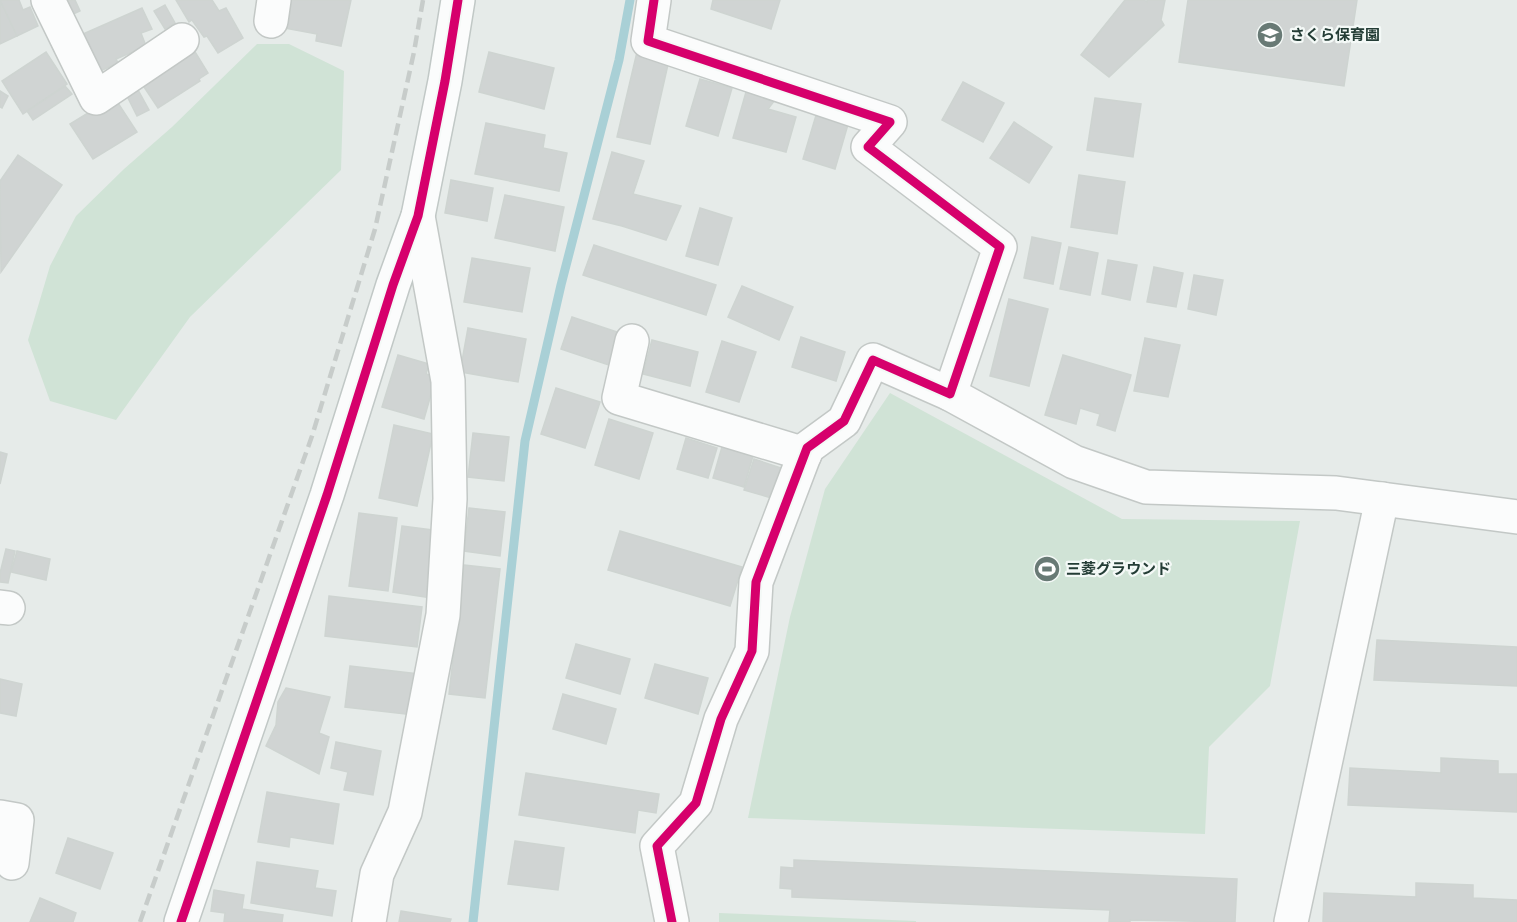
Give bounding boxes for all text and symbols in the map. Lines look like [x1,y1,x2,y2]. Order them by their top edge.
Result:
school or university icon: さくら保育園 [1255,20,1285,50]
place label: さくら保育園 [1290,25,1380,44]
sports icon: 三菱グラウンド [1032,554,1062,584]
place label: 三菱グラウンド [1066,559,1171,578]

